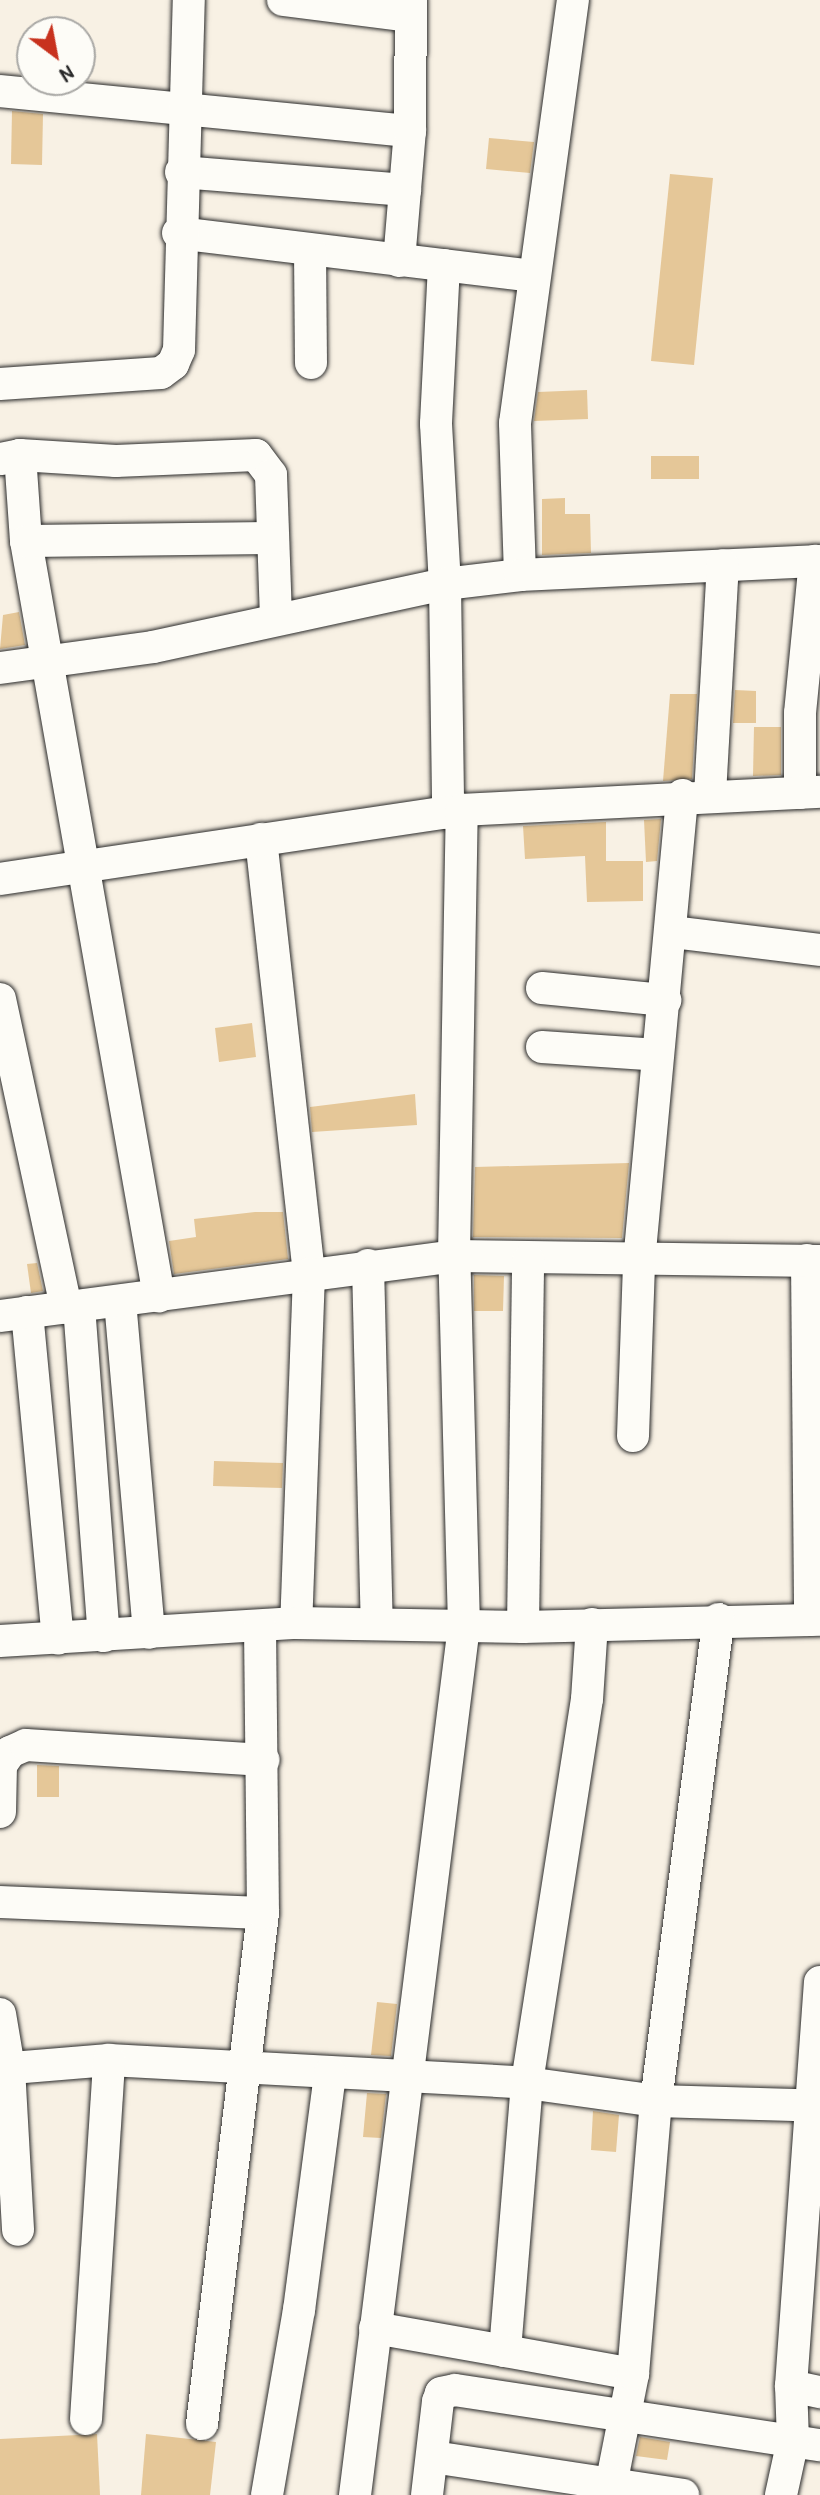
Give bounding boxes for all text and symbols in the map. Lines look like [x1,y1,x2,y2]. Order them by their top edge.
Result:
north arrow [16,16,96,96]
text: N [55,59,81,90]

